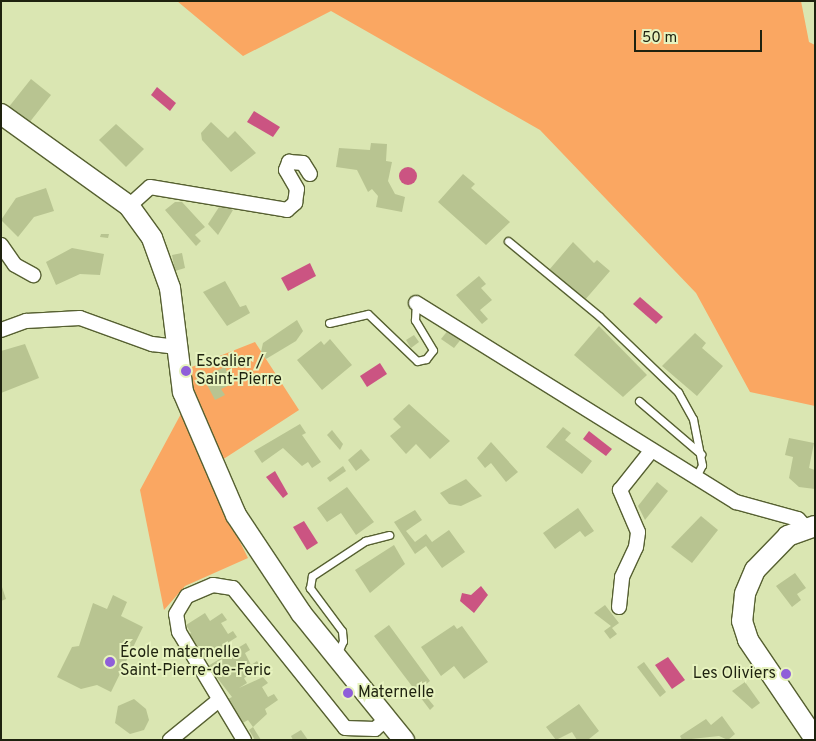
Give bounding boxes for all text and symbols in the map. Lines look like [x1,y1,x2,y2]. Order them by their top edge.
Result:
scale bar [636,20,764,52]
text: 50 m [642,29,677,48]
place label: Escalier / Saint-Pierre [196,352,282,390]
marker: Escalier / Saint-Pierre [180,365,192,377]
place label: École maternelle Saint-Pierre-de-Feric [120,643,271,681]
marker: École maternelle Saint-Pierre-de-Feric [104,656,116,668]
place label: Les Oliviers [693,664,776,684]
marker: Les Oliviers [780,668,792,680]
place label: Maternelle [358,683,434,703]
marker: Maternelle [342,687,354,699]

